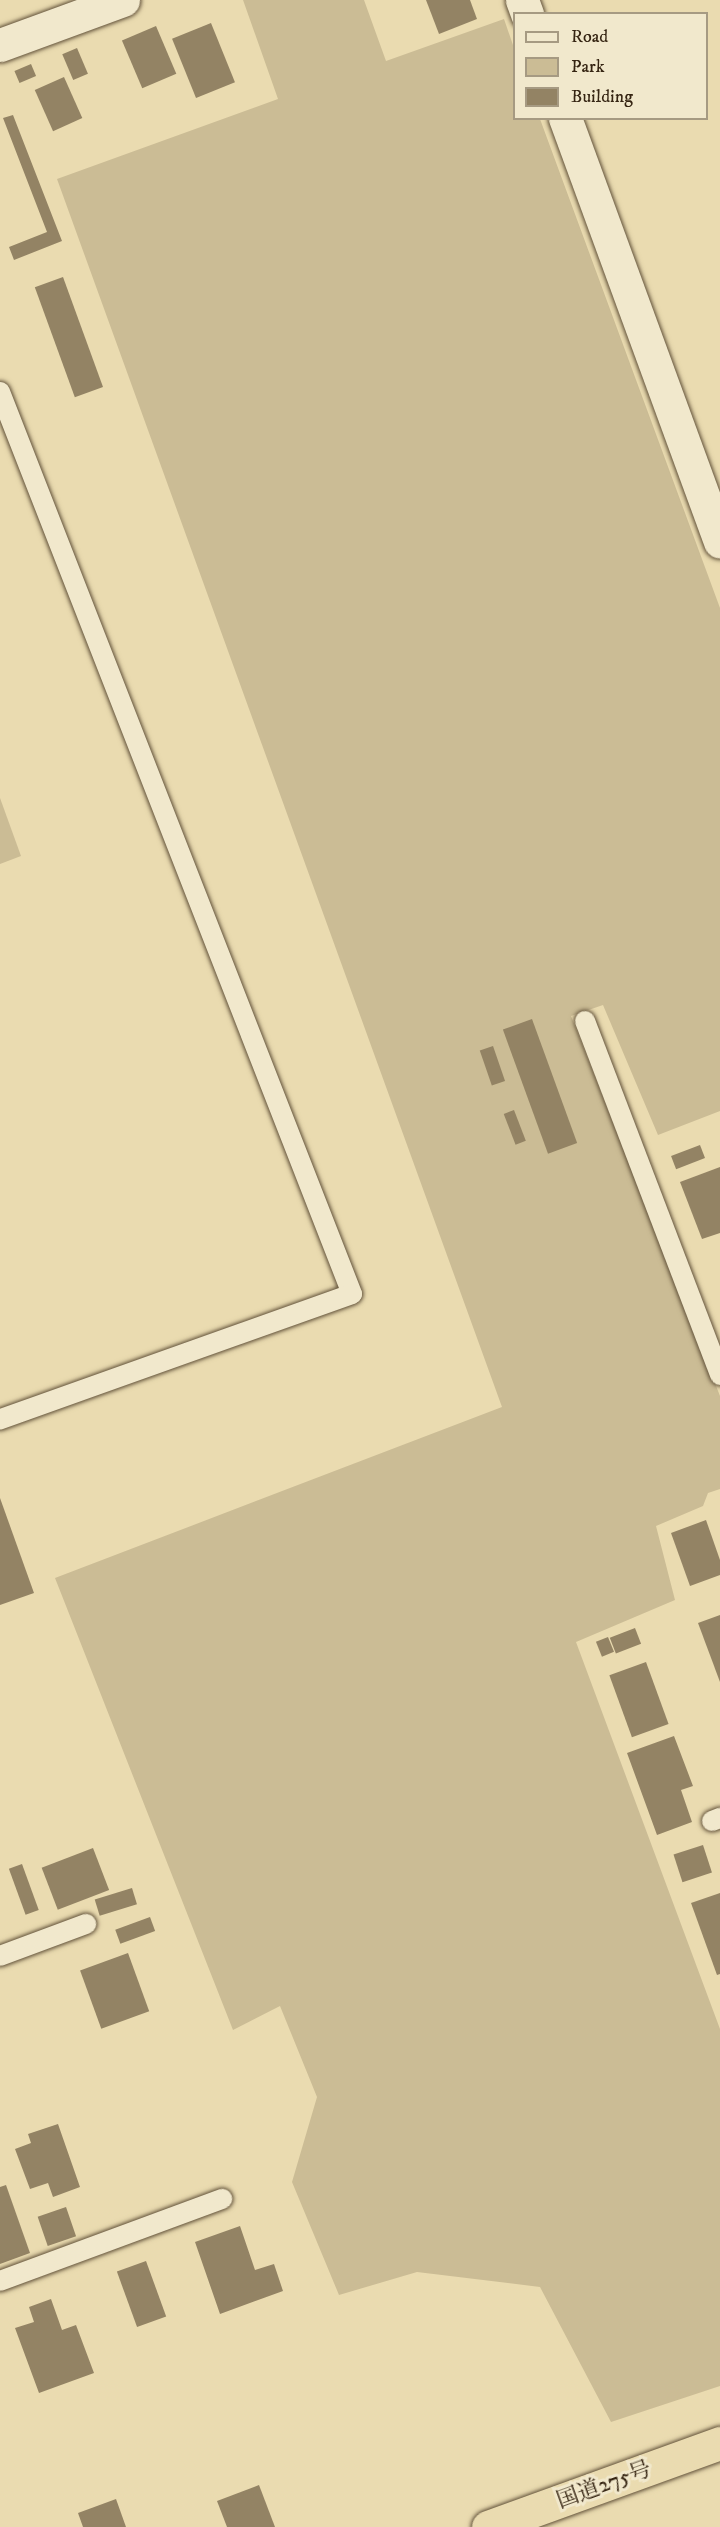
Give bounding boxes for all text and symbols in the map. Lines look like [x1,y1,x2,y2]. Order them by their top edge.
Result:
legend [513,12,708,120]
text: Road [571,26,608,48]
text: Park [571,56,605,78]
text: Building [571,86,633,108]
street label: 国道275号 [553,2456,655,2514]

